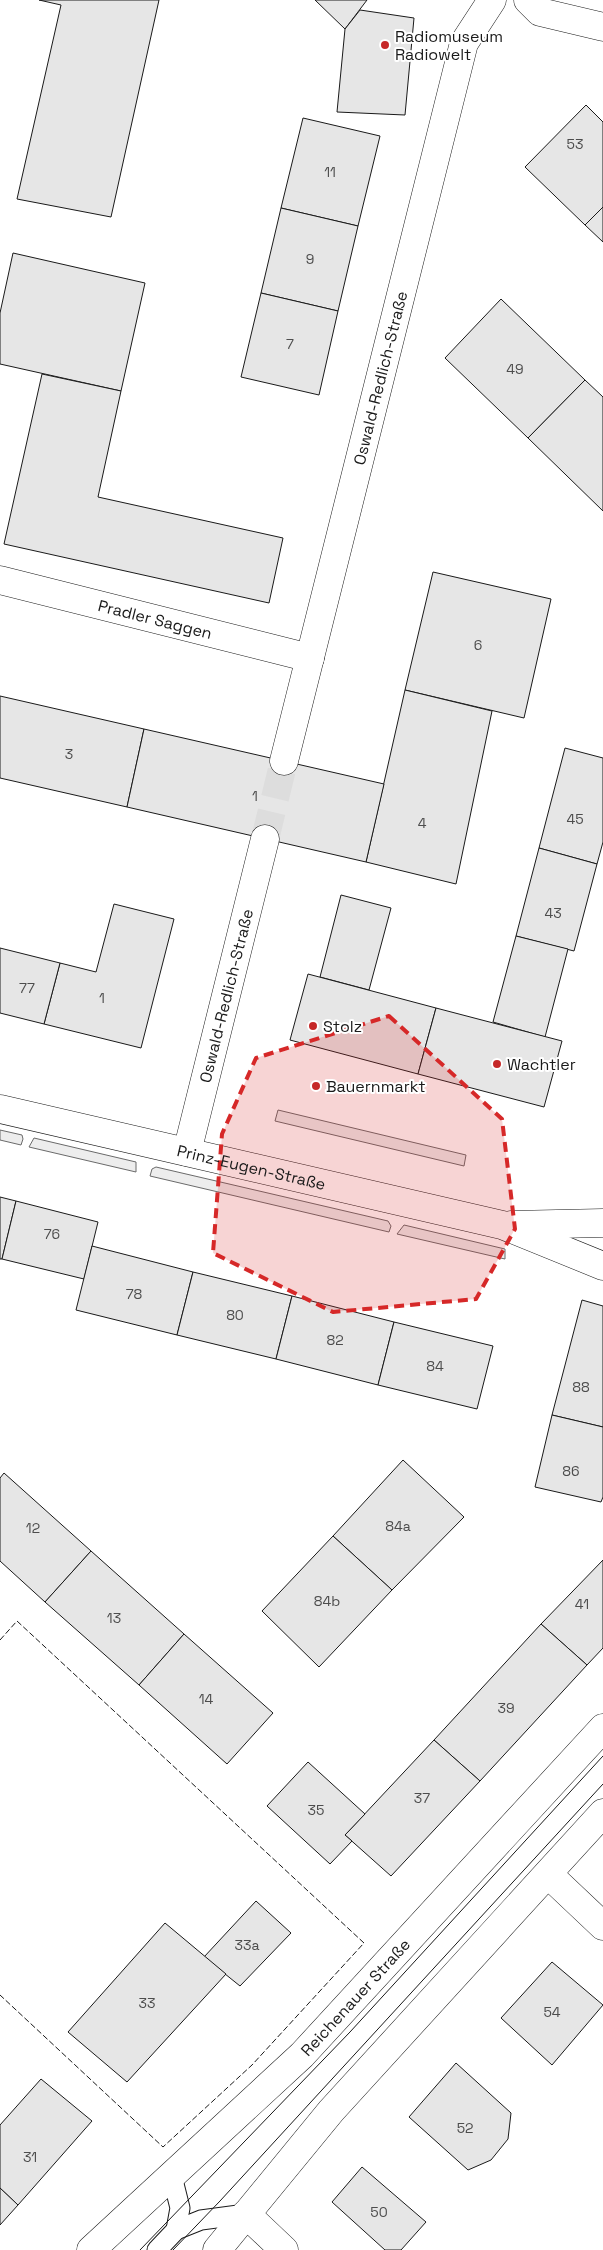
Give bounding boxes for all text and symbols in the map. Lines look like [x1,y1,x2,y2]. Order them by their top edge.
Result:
place label: Radiomuseum Radiowelt [395,26,503,65]
marker: Radiomuseum Radiowelt [379,39,391,51]
house number: 53 [567,135,583,153]
house number: 11 [324,163,336,181]
house number: 9 [306,250,314,268]
street label: Oswald-Redlich-Straße [348,289,412,467]
house number: 7 [286,335,294,353]
house number: 49 [506,360,524,378]
street label: Pradler Saggen [96,595,214,643]
house number: 6 [474,636,482,654]
house number: 3 [65,745,73,763]
house number: 1 [252,787,258,805]
house number: 45 [566,810,584,828]
house number: 4 [418,814,427,832]
house number: 43 [544,904,562,922]
street label: Oswald-Redlich-Straße [194,907,258,1085]
house number: 77 [19,979,35,997]
house number: 1 [99,989,105,1007]
place label: Stolz [323,1016,362,1037]
marker: Stolz [307,1020,319,1032]
place label: Wachtler [507,1054,576,1075]
marker: Wachtler [491,1058,503,1070]
place label: Bauernmarkt [326,1076,426,1097]
marker: Bauernmarkt [310,1080,322,1092]
street label: Prinz-Eugen-Straße [175,1140,328,1194]
house number: 76 [44,1225,60,1243]
house number: 78 [126,1285,143,1303]
house number: 80 [226,1306,244,1324]
house number: 82 [326,1331,344,1349]
house number: 84 [426,1357,444,1375]
house number: 88 [572,1378,590,1396]
house number: 86 [562,1462,580,1480]
house number: 84a [385,1517,411,1535]
house number: 12 [26,1519,40,1537]
house number: 84b [314,1592,340,1610]
house number: 41 [575,1595,589,1613]
house number: 13 [107,1609,121,1627]
house number: 14 [199,1690,214,1708]
house number: 39 [497,1699,515,1717]
house number: 37 [414,1789,430,1807]
house number: 35 [308,1801,324,1819]
street label: Reichenauer Straße [296,1934,415,2060]
house number: 33a [235,1936,259,1954]
house number: 33 [139,1994,155,2012]
house number: 54 [543,2003,561,2021]
house number: 52 [457,2119,473,2137]
house number: 31 [23,2148,37,2166]
house number: 50 [370,2203,388,2221]

